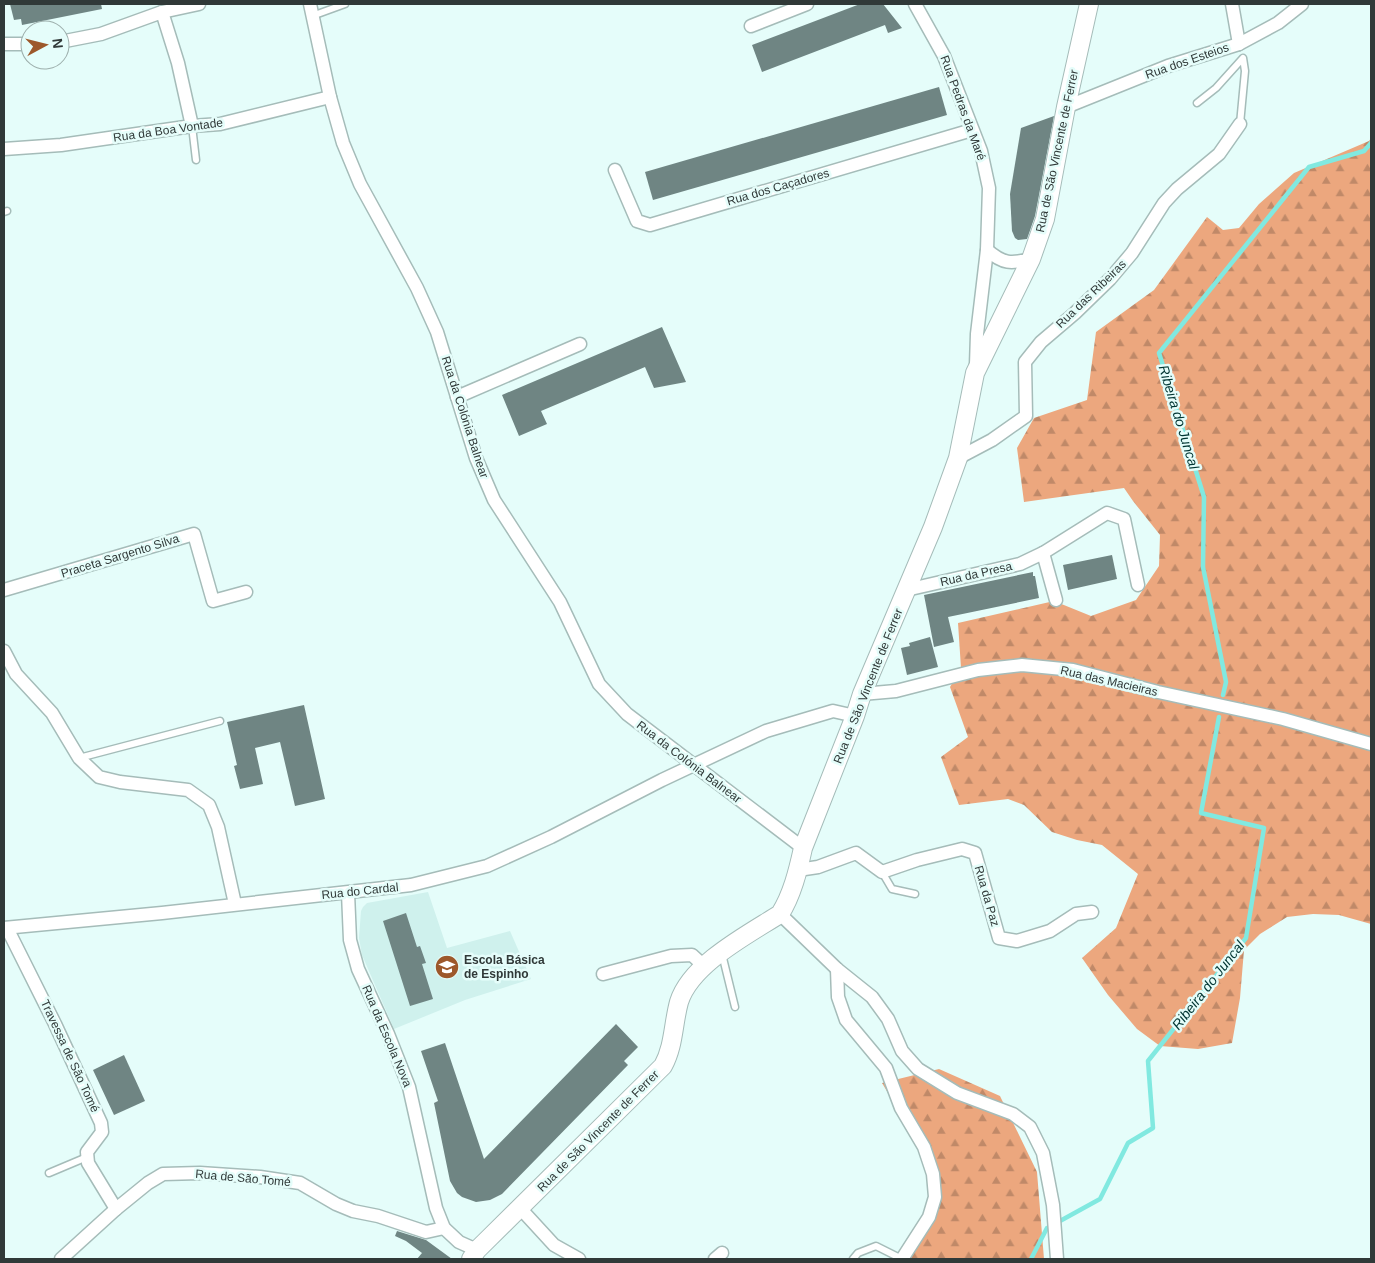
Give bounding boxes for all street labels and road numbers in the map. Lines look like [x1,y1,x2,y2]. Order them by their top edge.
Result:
street label: Rua dos Esteios [1143,40,1231,82]
street label: Rua Pedras da Maré [937,54,989,163]
street label: Rua de São Vincente de Ferrer [1033,68,1081,234]
street label: Rua da Boa Vontade [112,115,224,145]
street label: Rua dos Caçadores [725,166,831,208]
street label: Rua das Ribeiras [1053,257,1129,331]
street label: Rua da Colónia Balnear [439,354,491,480]
street label: Praceta Sargento Silva [59,531,181,581]
street label: Rua da Presa [939,559,1014,589]
street label: Rua de São Vincente de Ferrer [830,606,906,766]
street label: Rua das Macieiras [1059,663,1159,699]
street label: Rua da Colónia Balnear [634,718,744,806]
street label: Rua da Paz [972,864,1002,928]
street label: Rua do Cardal [321,880,399,902]
street label: Rua da Escola Nova [359,983,415,1089]
street label: Travessa de São Tomé [38,997,102,1115]
street label: Rua de São Vincente de Ferrer [534,1067,662,1195]
street label: Rua de São Tomé [195,1167,292,1189]

